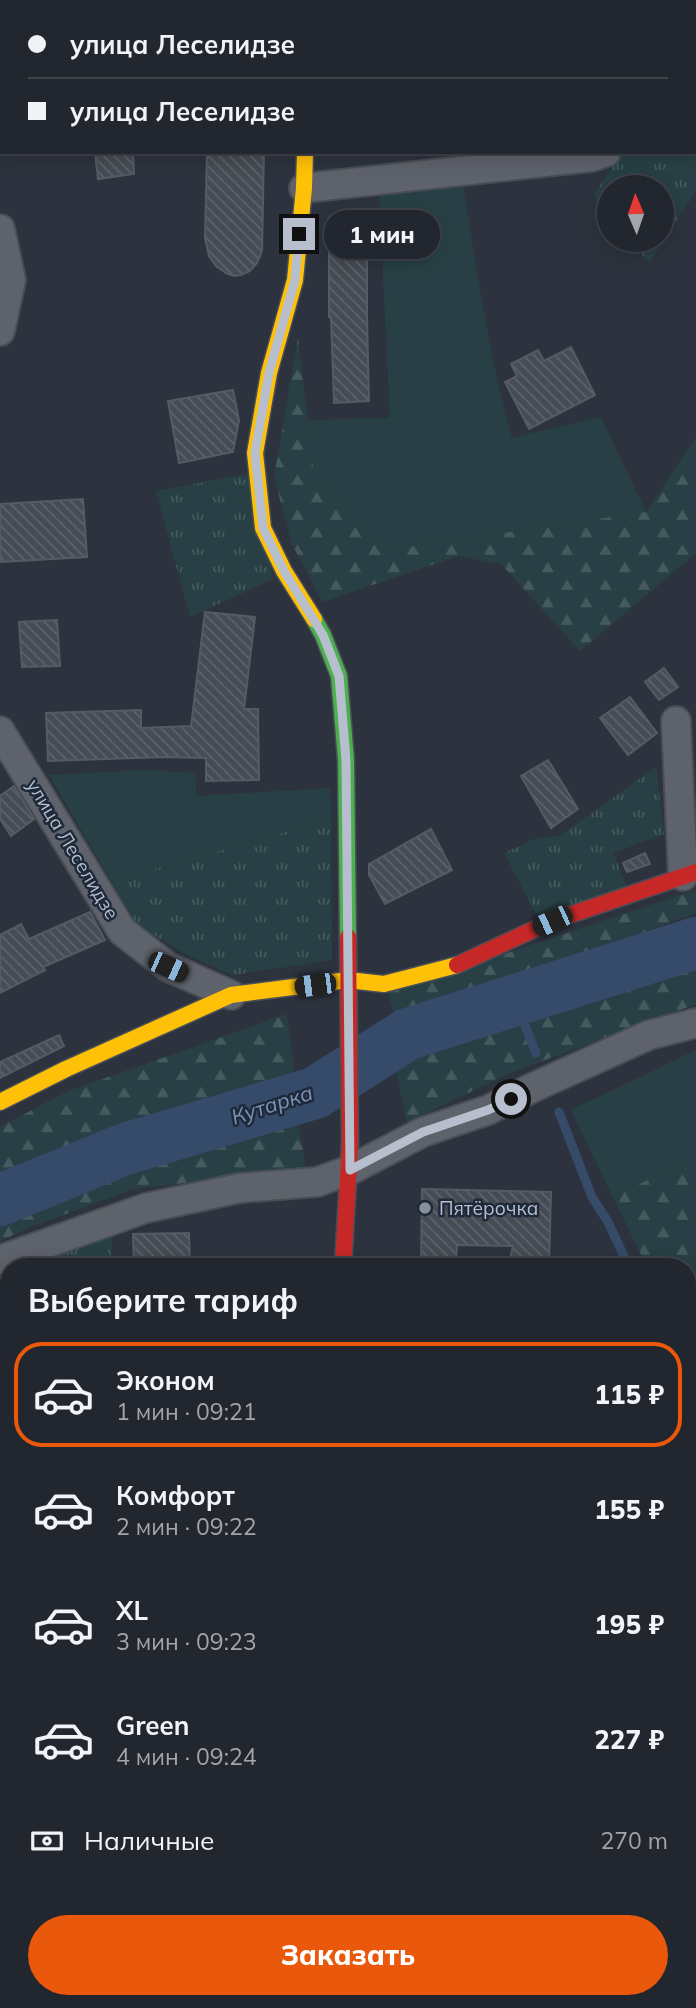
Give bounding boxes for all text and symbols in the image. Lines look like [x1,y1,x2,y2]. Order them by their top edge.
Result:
text: улица Леселидзе [70,28,295,61]
text: улица Леселидзе [70,95,295,128]
north arrow [597,175,674,252]
map controls [597,175,674,252]
callout: 1 мин [324,210,439,258]
route end [283,218,315,250]
text: 1 мин [349,220,415,249]
street label: улица Леселидзе [22,774,124,924]
car [529,903,576,939]
car [145,949,192,985]
car [293,972,338,998]
water label: Кутарка [228,1079,316,1129]
route start [495,1083,527,1115]
place label: Пятёрочка [439,1196,538,1220]
marker: Пятёрочка [417,1200,433,1216]
text: Выберите тариф [28,1280,298,1320]
icon: car [32,1363,95,1426]
text: Эконом [116,1364,215,1397]
text: 115 ₽ [594,1378,664,1411]
text: 1 мин · 09:21 [116,1397,256,1426]
icon: car [32,1478,95,1541]
text: Комфорт [116,1479,235,1512]
text: 155 ₽ [594,1493,664,1526]
text: 2 мин · 09:22 [116,1512,256,1541]
icon: car [32,1593,95,1656]
text: XL [116,1594,148,1627]
text: 195 ₽ [594,1608,664,1641]
text: 3 мин · 09:23 [116,1627,256,1656]
icon: car [32,1708,95,1771]
text: Green [116,1709,189,1742]
text: 227 ₽ [594,1723,664,1756]
text: 4 мин · 09:24 [116,1742,256,1771]
icon: cash [28,1822,66,1860]
text: Наличные [84,1824,214,1857]
text: 270 m [600,1826,668,1855]
button: Заказать [28,1915,668,1995]

